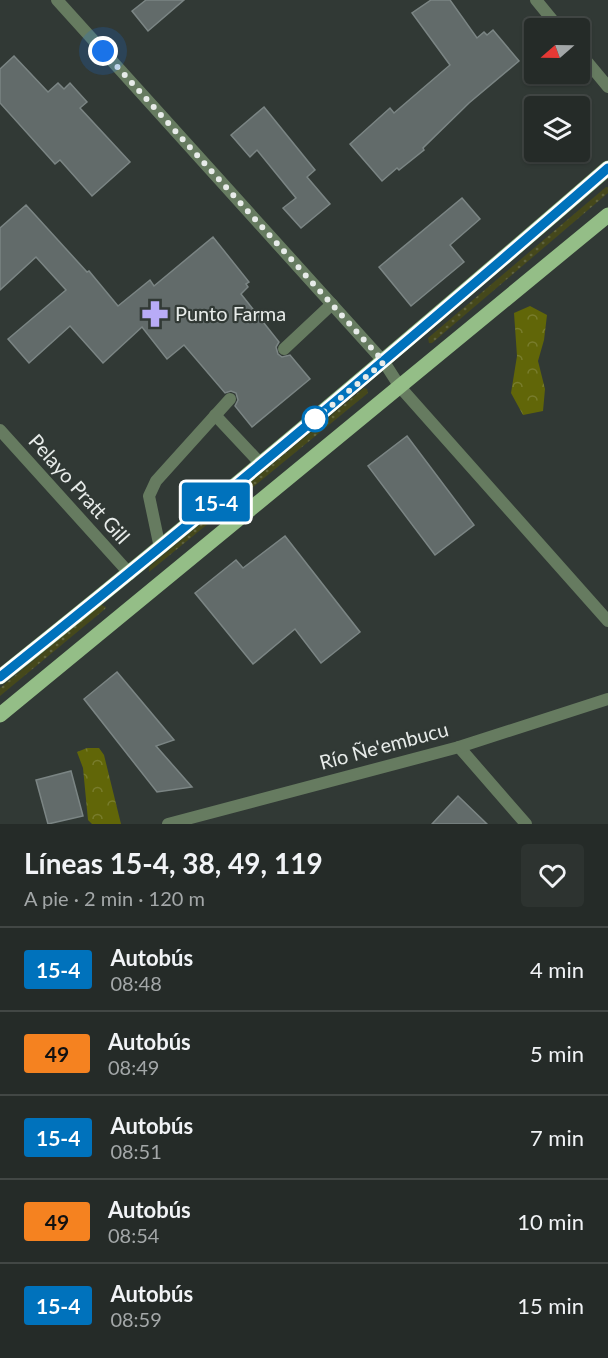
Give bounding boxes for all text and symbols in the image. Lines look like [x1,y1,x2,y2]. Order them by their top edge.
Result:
north arrow [524,18,590,84]
map controls [524,18,590,162]
your location [88,36,118,66]
button: layers [524,96,590,162]
pharmacy icon: Punto Farma [140,299,170,329]
place label: Punto Farma [175,301,286,325]
unlabelled marker [302,406,328,432]
street label: Pelayo Pratt Gill [24,429,135,548]
line badge: 15-4 [174,482,258,522]
text: 15-4 [194,490,238,515]
street label: Río Ñe'embucu [317,716,451,774]
button: heart [521,844,584,907]
text: Líneas 15-4, 38, 49, 119 [24,846,323,880]
text: A pie · 2 min · 120 m [24,886,205,910]
text: Autobús [110,944,193,971]
text: 4 min [530,956,584,983]
text: 15-4 [36,957,80,982]
text: 08:48 [110,971,162,995]
text: Autobús [108,1028,191,1055]
text: 5 min [530,1040,584,1067]
text: 49 [45,1041,69,1066]
text: 08:49 [108,1055,159,1079]
text: Autobús [110,1112,193,1139]
text: 7 min [530,1124,584,1151]
text: 15-4 [36,1125,80,1150]
text: 08:51 [110,1139,162,1163]
text: Autobús [108,1196,191,1223]
text: 10 min [517,1208,584,1235]
text: 49 [45,1209,69,1234]
text: 08:54 [108,1223,159,1247]
text: Autobús [110,1280,193,1307]
text: 15 min [517,1292,584,1319]
text: 15-4 [36,1293,80,1318]
text: 08:59 [110,1307,162,1331]

